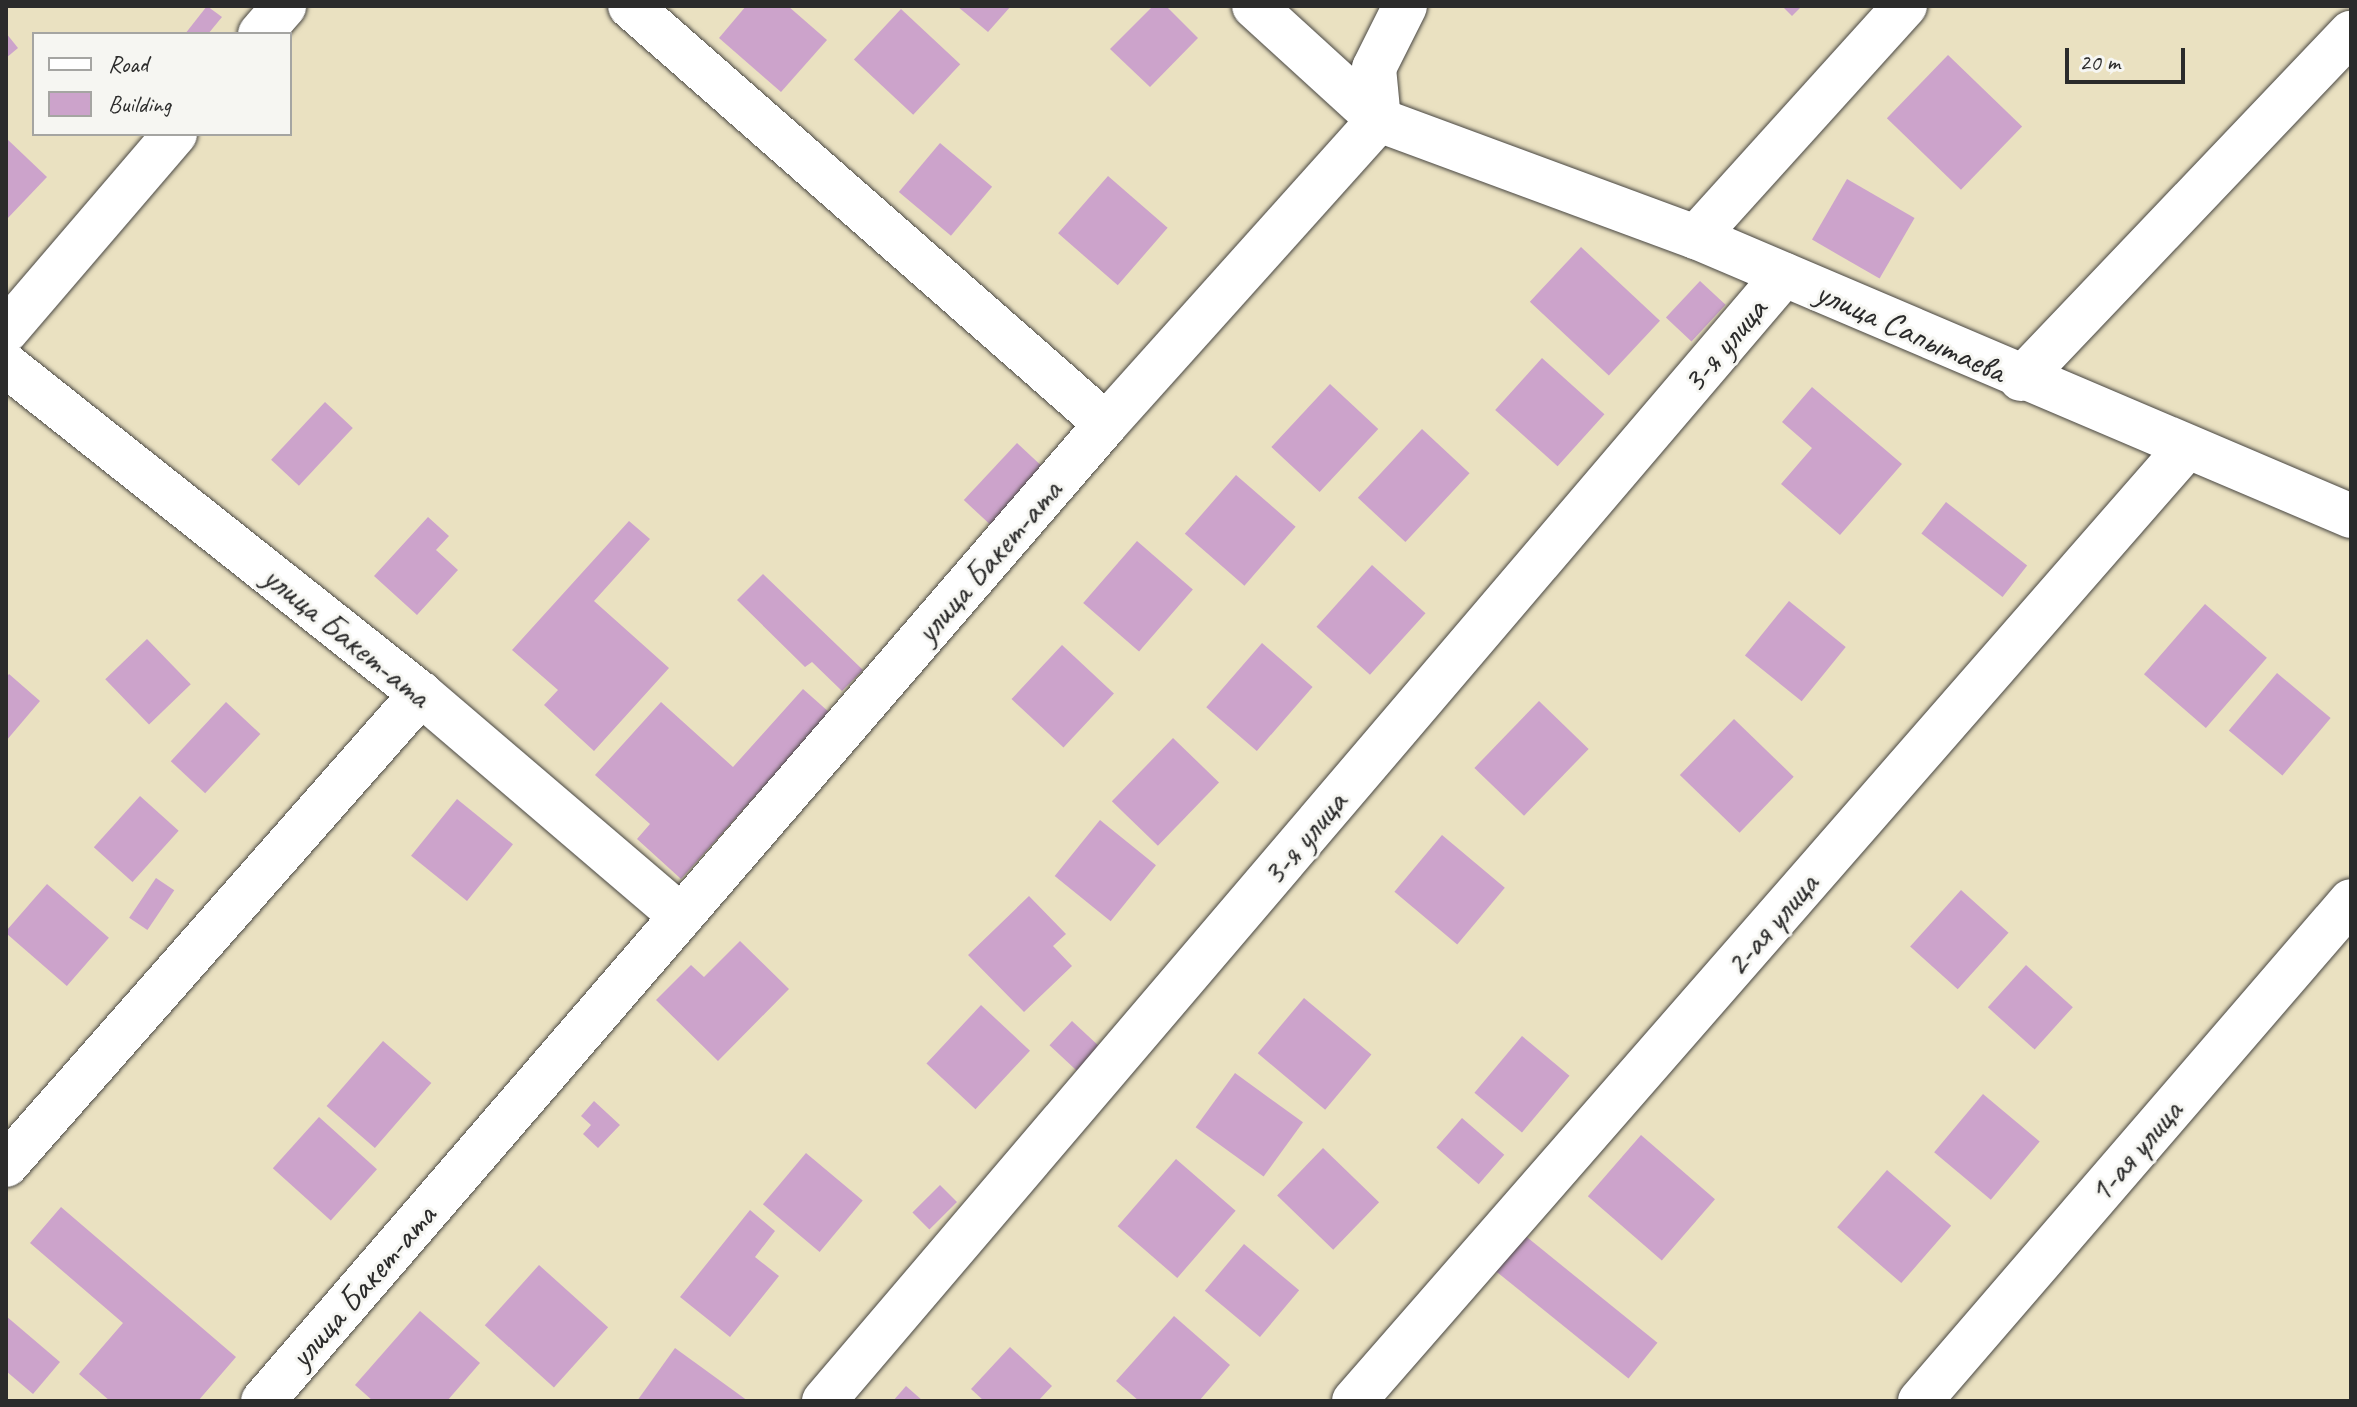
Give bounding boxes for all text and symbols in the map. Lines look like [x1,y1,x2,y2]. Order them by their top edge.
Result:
legend [32,32,292,136]
scale bar [2069,32,2189,82]
text: 20 m [2079,47,2120,77]
text: Road [108,49,148,79]
text: Building [108,89,171,119]
street label: улица Сапытаева [1810,271,2012,391]
street label: 3-я улица [1672,289,1776,401]
street label: улица Бакет-ата [905,470,1071,652]
street label: улица Бакет-ата [254,555,440,717]
street label: 3-я улица [1252,782,1356,894]
street label: 2-ая улица [1714,863,1828,985]
street label: 1-ая улица [2078,1090,2192,1212]
street label: улица Бакет-ата [279,1195,445,1377]

